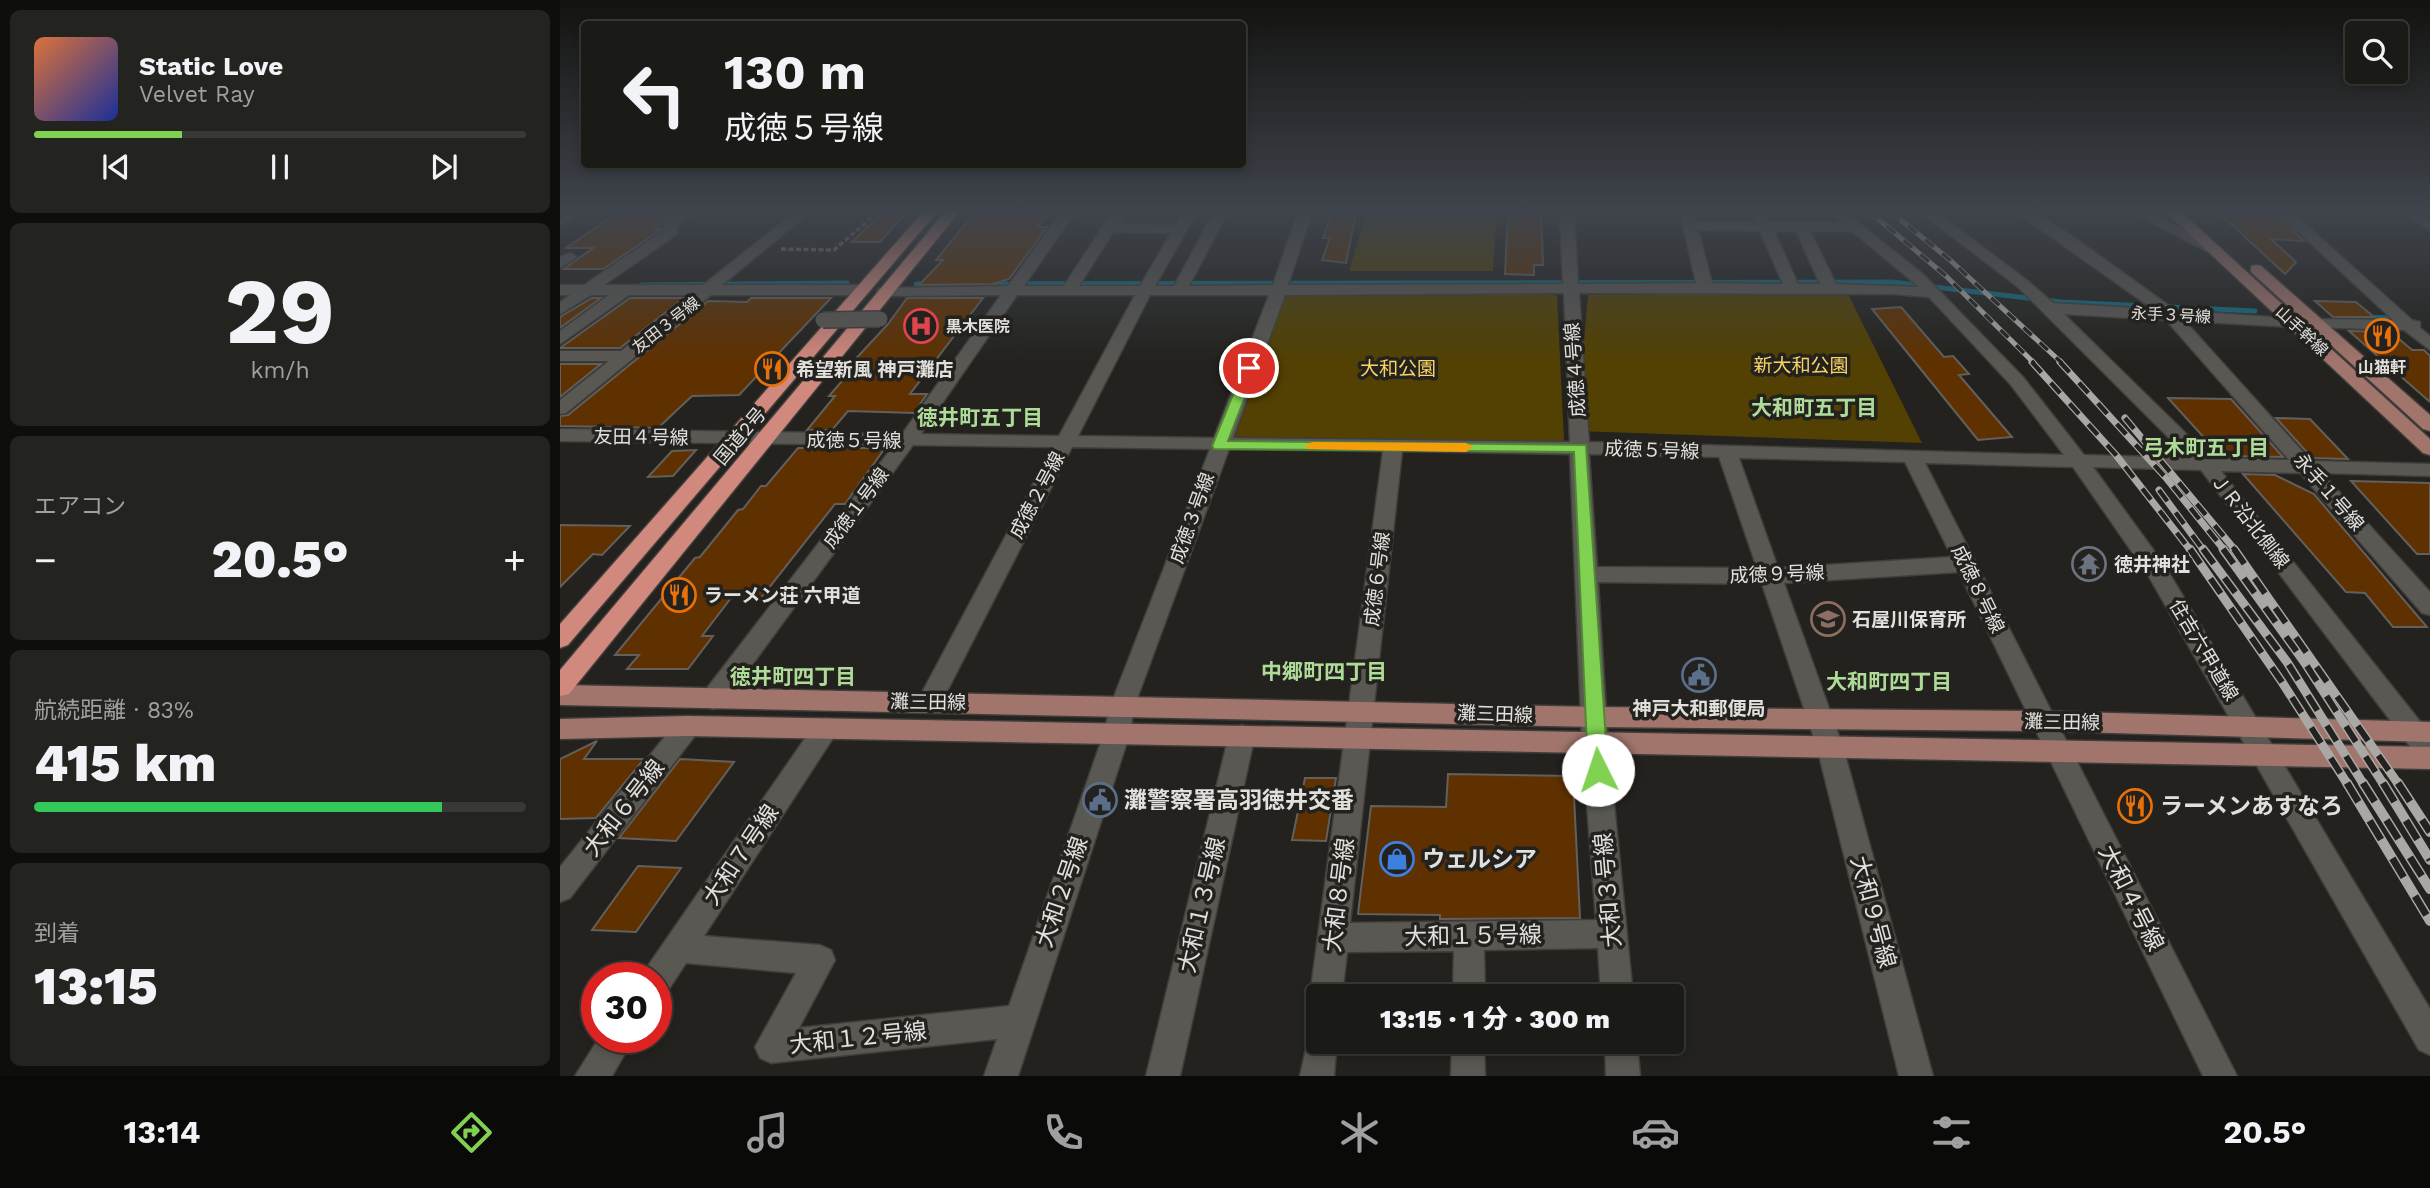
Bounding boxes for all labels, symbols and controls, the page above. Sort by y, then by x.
map controls [2345,21,2408,84]
button: search [2345,21,2408,84]
text: 130 m [724,43,866,101]
icon: left [609,49,700,140]
text: Static Love [139,51,283,81]
text: Velvet Ray [139,81,255,108]
text: 成徳５号線 [724,109,884,147]
icon: previous [97,148,135,186]
icon: pause [261,148,299,186]
icon: next [425,148,463,186]
text: 29 [225,258,335,365]
street label: 友田３号線 [629,293,703,357]
street label: 山手幹線 [2272,302,2332,360]
street label: 永手３号線 [2131,303,2211,327]
hospital icon: 黒木医院 [902,307,940,345]
place label: 黒木医院 [946,317,1010,336]
restaurant icon: 山猫軒 [2363,317,2401,355]
street label: 成徳４号線 [1560,322,1590,418]
pin [1219,338,1279,398]
icon: arrive [1230,349,1268,387]
restaurant icon: 希望新風 神戸灘店 [753,350,791,388]
park label: 新大和公園 [1753,354,1849,377]
text: km/h [250,357,310,384]
park label: 大和公園 [1360,357,1436,380]
place label: 希望新風 神戸灘店 [796,358,953,381]
place label: 山猫軒 [2358,358,2406,377]
district label: 大和町五丁目 [1751,395,1877,420]
street label: 国道2号 [709,403,771,469]
district label: 徳井町五丁目 [917,405,1043,430]
street label: 友田４号線 [593,425,689,449]
street label: 成徳５号線 [806,429,902,452]
district label: 弓木町五丁目 [2143,435,2269,460]
street label: 成徳５号線 [1604,437,1700,463]
street label: 成徳２号線 [1005,448,1069,542]
street label: 永手１号線 [2289,449,2369,535]
street label: 成徳１号線 [818,463,894,553]
street label: 成徳３号線 [1165,469,1219,567]
street label: ＪＲ沿北側線 [2206,469,2294,573]
text: エアコン [34,493,126,520]
text: 20.5° [211,529,349,590]
street label: 成徳６号線 [1360,530,1394,628]
text: − [34,538,57,582]
text: + [503,538,526,582]
street label: 成徳８号線 [1947,541,2009,637]
temple icon: 徳井神社 [2070,545,2108,583]
place label: 徳井神社 [2114,553,2190,576]
street label: 成徳９号線 [1729,561,1825,587]
restaurant icon: ラーメン荘 六甲道 [660,576,698,614]
place label: ラーメン荘 六甲道 [704,584,861,607]
street label: 住吉六甲道線 [2165,595,2243,705]
school or university icon: 石屋川保育所 [1809,600,1847,638]
place label: 石屋川保育所 [1852,608,1966,631]
public building icon: 神戸大和郵便局 [1680,656,1718,694]
district label: 中郷町四丁目 [1261,659,1387,684]
district label: 徳井町四丁目 [730,664,856,689]
district label: 大和町四丁目 [1826,669,1952,694]
street label: 灘三田線 [890,690,966,714]
text: 航続距離 · 83% [34,697,194,724]
place label: 神戸大和郵便局 [1632,697,1766,720]
street label: 灘三田線 [1457,701,1533,727]
street label: 灘三田線 [2024,710,2100,734]
text: 415 km [34,733,216,794]
position arrow [1561,733,1635,807]
street label: 大和６号線 [578,754,670,862]
public building icon: 灘警察署高羽徳井交番 [1081,781,1119,819]
place label: 灘警察署高羽徳井交番 [1124,787,1354,814]
restaurant icon: ラーメンあすなろ [2116,787,2154,825]
place label: ラーメンあすなろ [2160,793,2343,820]
street label: 大和７号線 [698,800,784,910]
street label: 大和３号線 [1590,832,1626,948]
street label: 大和２号線 [1031,833,1093,951]
street label: 大和１３号線 [1173,835,1231,975]
street label: 大和８号線 [1319,836,1359,954]
shop icon: ウェルシア [1378,840,1416,878]
street label: 大和４号線 [2093,841,2169,955]
place label: ウェルシア [1422,846,1537,873]
street label: 大和９号線 [1845,853,1901,971]
text: 到着 [34,920,80,947]
street label: 大和１５号線 [1404,921,1542,951]
text: 13:15 [34,956,158,1017]
speed limit sign: 30 [581,962,672,1053]
text: 13:15 · 1 分 · 300 m [1380,1004,1610,1034]
street label: 大和１２号線 [788,1017,928,1059]
icon: directions [447,1108,496,1157]
icon: music [743,1108,792,1157]
icon: phone [1039,1108,1088,1157]
icon: climate [1335,1108,1384,1157]
icon: car [1631,1108,1680,1157]
icon: filters [1927,1108,1976,1157]
text: 13:14 [123,1113,200,1151]
text: 20.5° [2223,1113,2306,1151]

